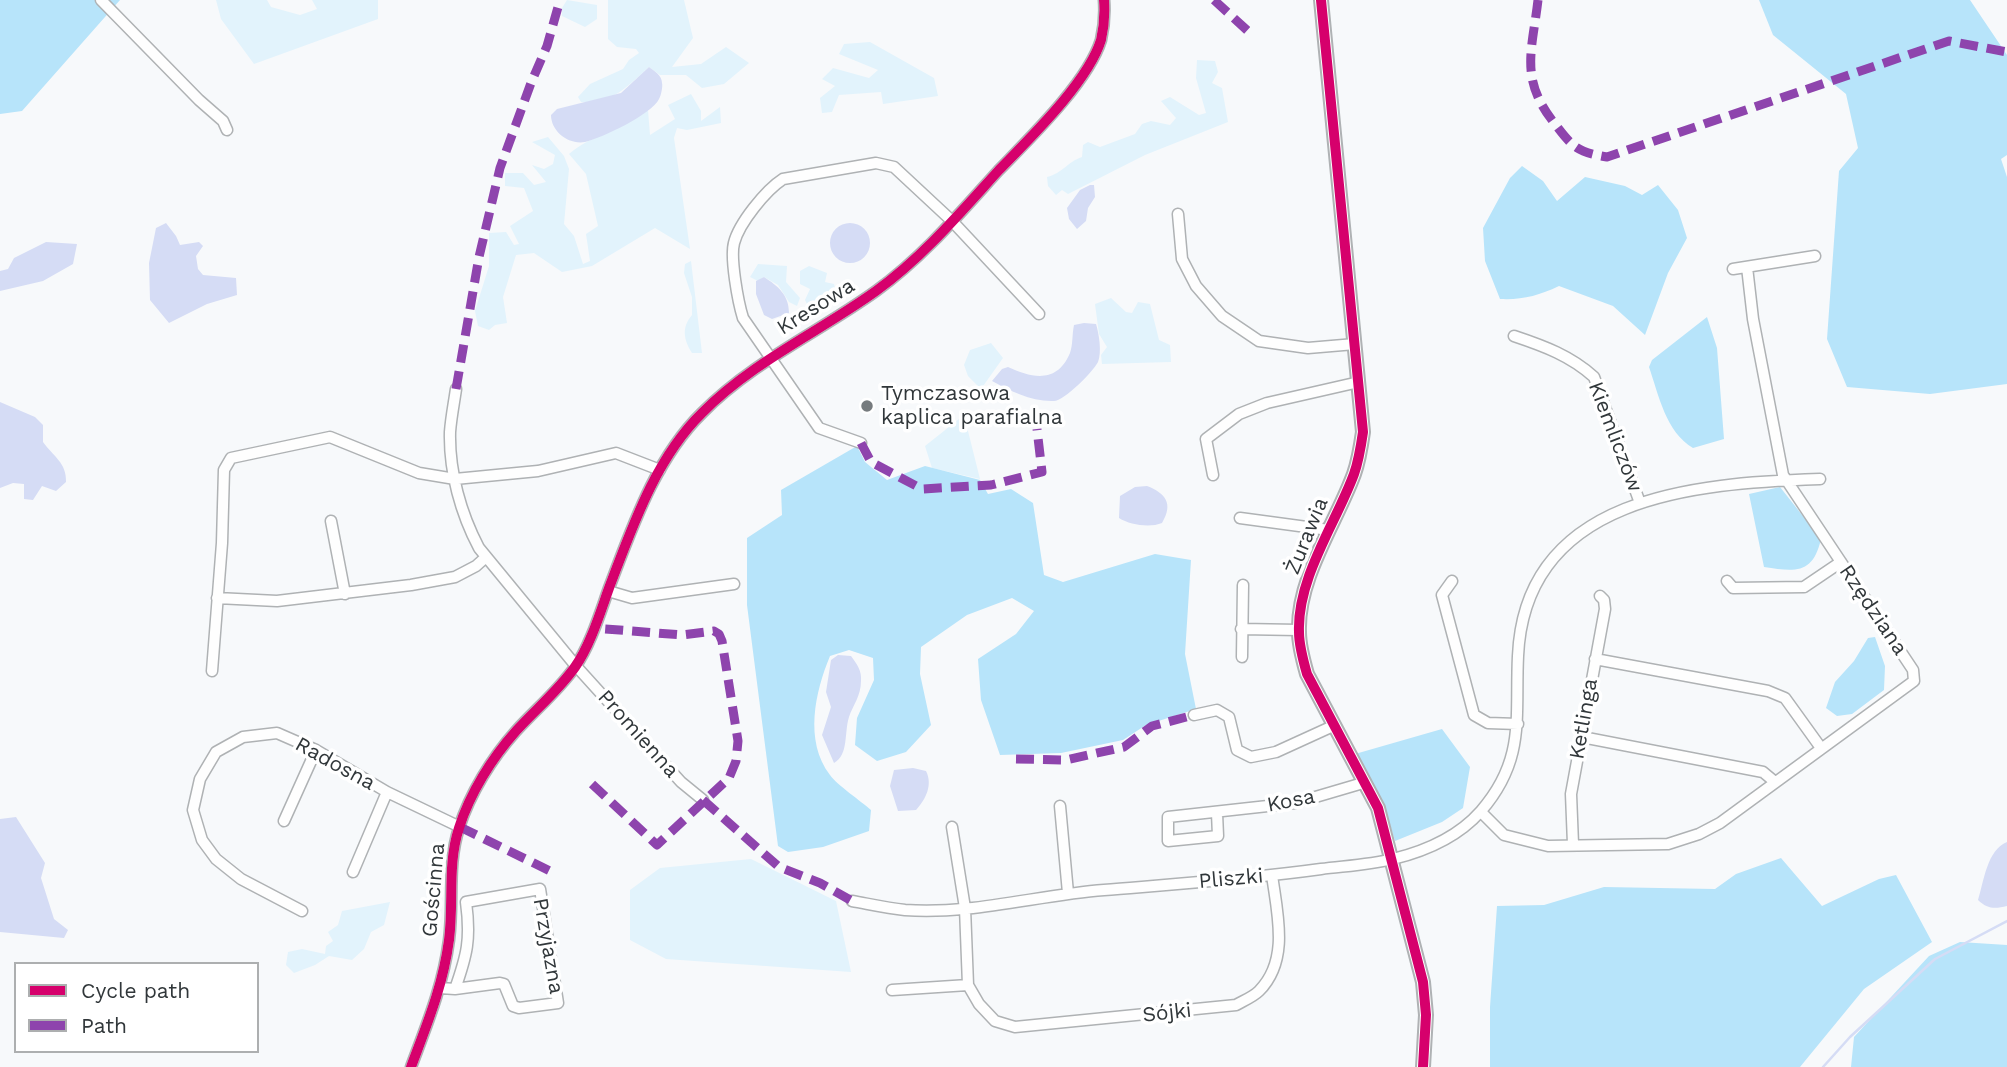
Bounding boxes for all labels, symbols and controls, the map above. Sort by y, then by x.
street label: Kresowa [773,273,859,341]
street label: Kiemliczów [1582,378,1648,496]
place label: Tymczasowa kaplica parafialna [881,381,1063,431]
marker: Tymczasowa kaplica parafialna [859,398,875,414]
street label: Żurawia [1280,494,1334,578]
street label: Rzędziana [1834,560,1912,660]
street label: Ketlinga [1565,677,1603,761]
street label: Promienna [592,685,684,783]
street label: Radosna [291,732,379,796]
street label: Kosa [1265,784,1317,818]
street label: Gościnna [417,842,451,938]
street label: Pliszki [1198,864,1264,894]
street label: Przyjazna [527,896,569,996]
legend [14,962,259,1053]
text: Cycle path [81,978,190,1003]
street label: Sójki [1141,998,1193,1028]
text: Path [81,1013,127,1038]

